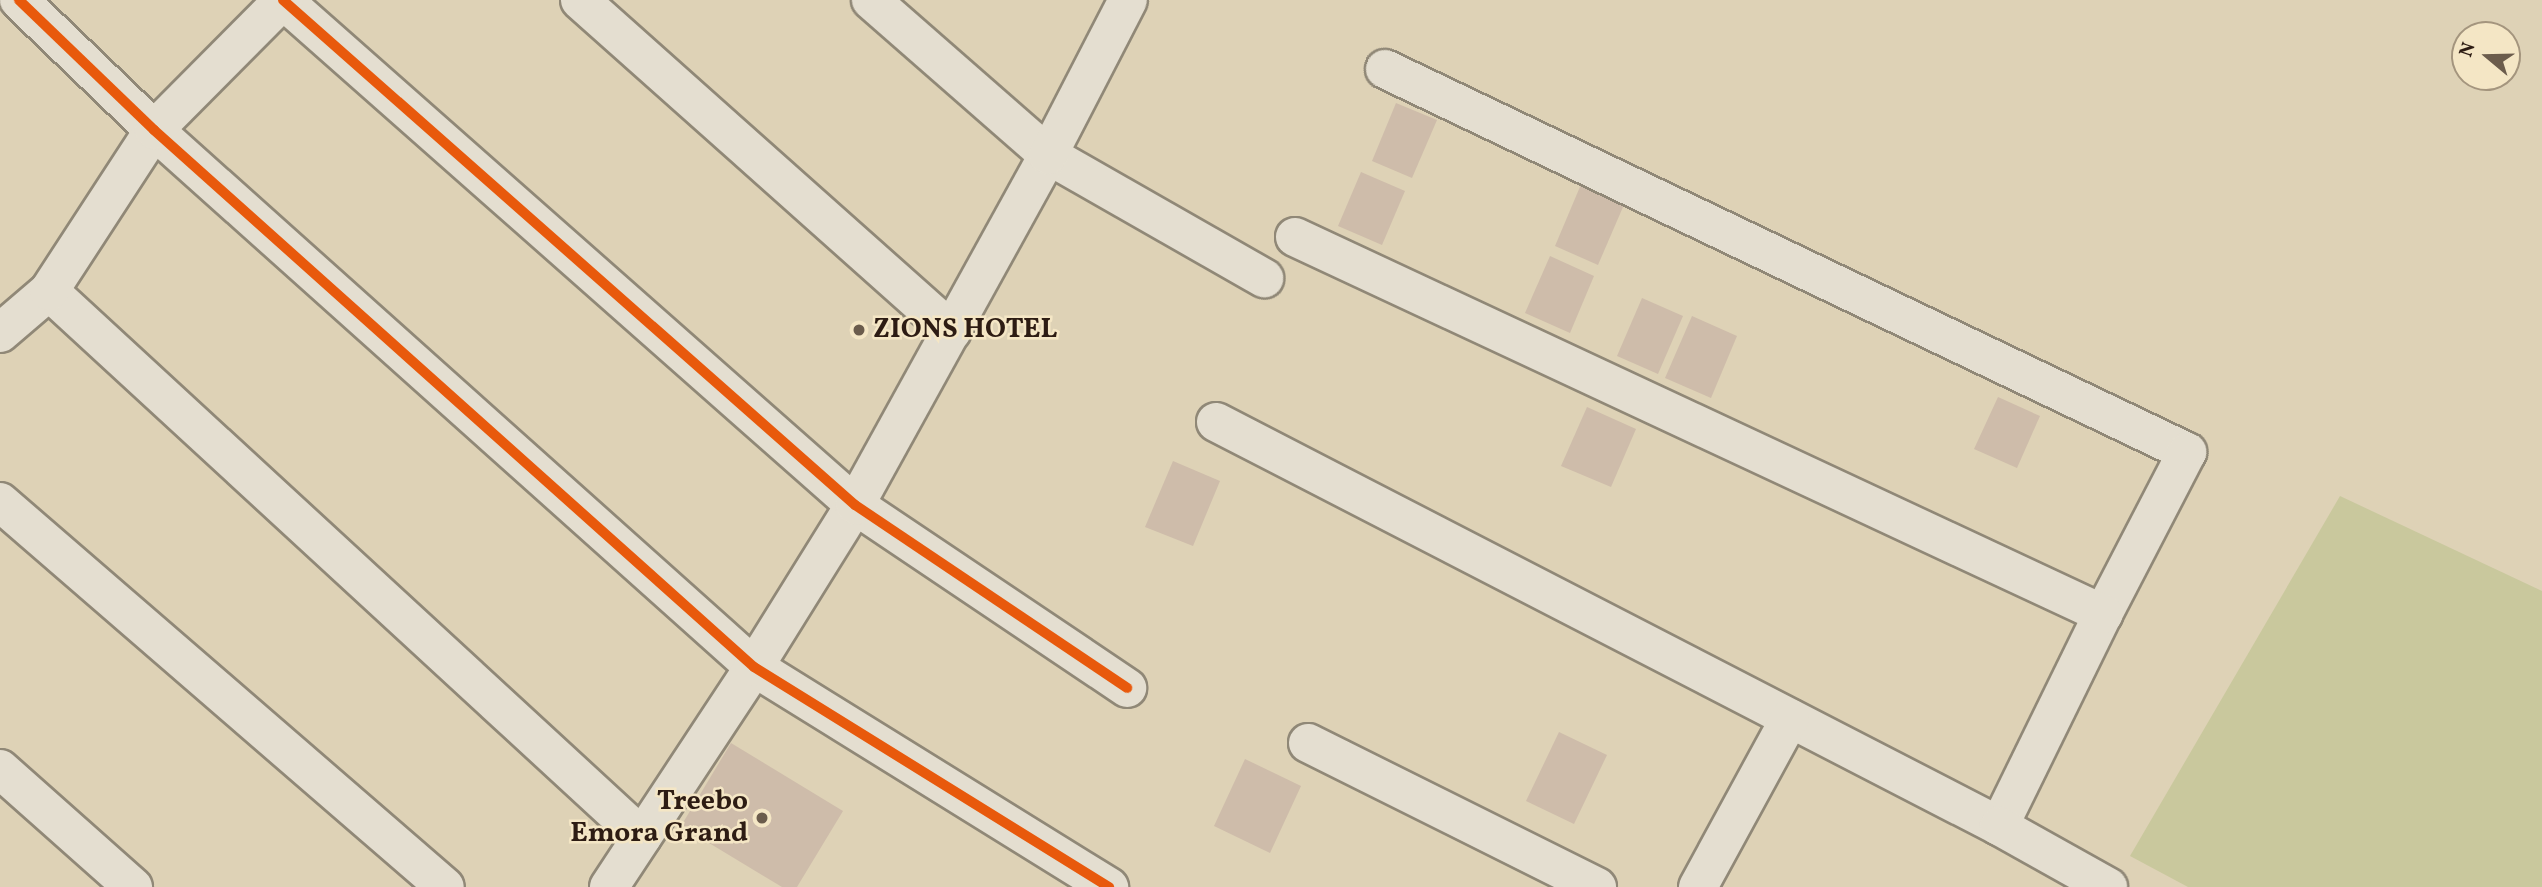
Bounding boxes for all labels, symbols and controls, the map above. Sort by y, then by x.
north arrow [2451,21,2521,91]
text: N [2453,39,2483,61]
place label: ZIONS HOTEL [873,313,1057,347]
marker: ZIONS HOTEL [851,322,867,338]
place label: Treebo Emora Grand [570,785,748,851]
marker: Treebo Emora Grand [754,810,770,826]

